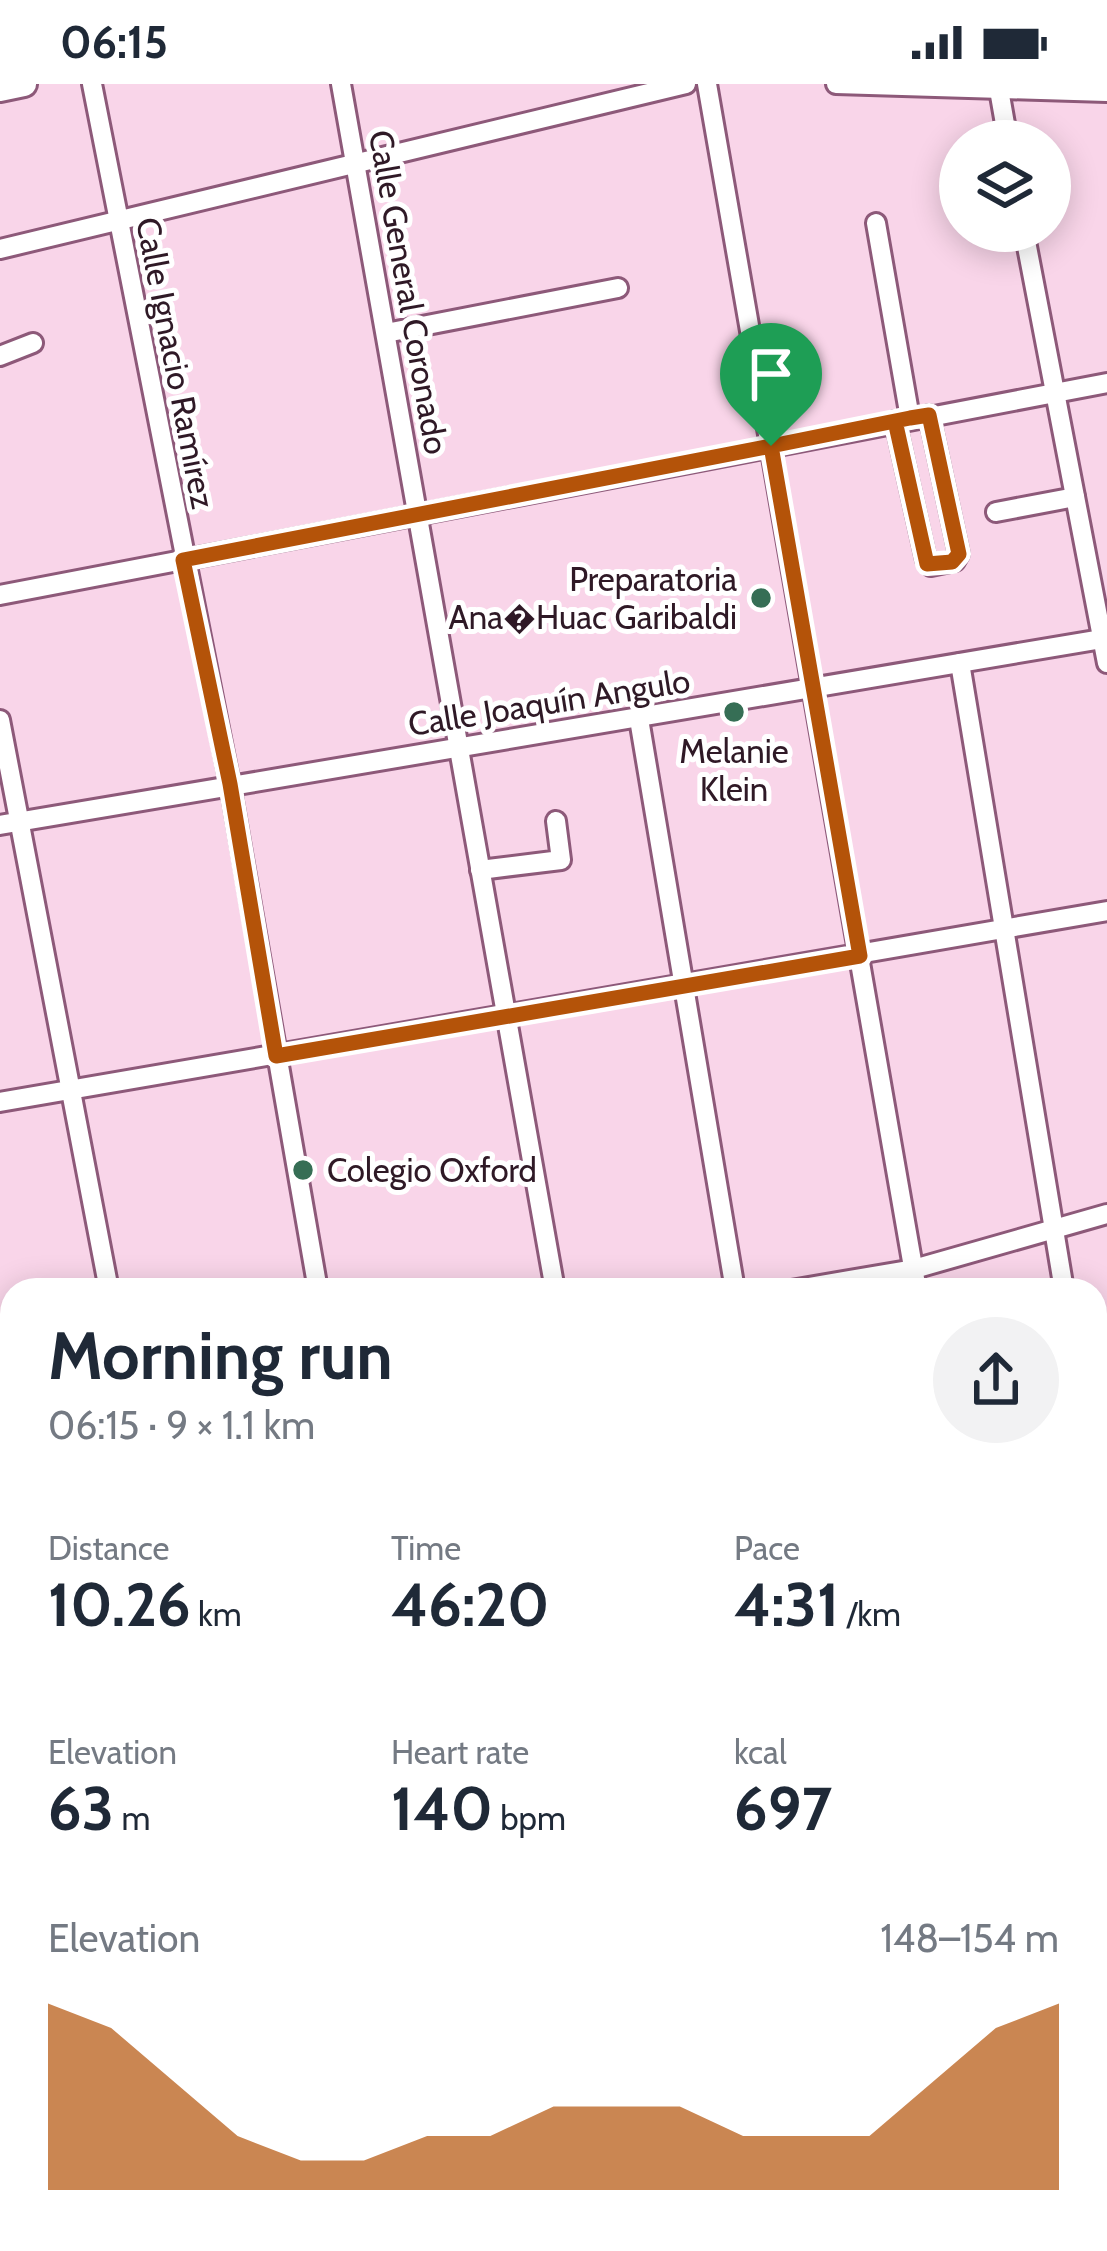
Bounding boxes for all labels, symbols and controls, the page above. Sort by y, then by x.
text: 06:15 [60,15,168,69]
map controls [939,120,1071,252]
button: layers [939,120,1071,252]
street label: Calle General Coronado [361,127,457,457]
street label: Calle Ignacio Ramírez [128,214,224,512]
pin [720,323,822,446]
icon: arrive [738,341,804,407]
place label: Preparatoria Ana�Huac Garibaldi [448,559,737,637]
marker: Preparatoria Ana�Huac Garibaldi [748,585,774,611]
street label: Calle Joaquín Angulo [405,660,693,744]
marker: Melanie Klein [721,699,747,725]
place label: Melanie Klein [679,731,789,809]
place label: Colegio Oxford [327,1150,537,1190]
marker: Colegio Oxford [290,1157,316,1183]
text: Morning run [48,1315,393,1396]
button: share [933,1317,1059,1443]
text: 06:15 · 9 × 1.1 km [48,1401,315,1449]
text: Distance [48,1528,169,1568]
text: Time [391,1528,461,1568]
text: Pace [734,1528,800,1568]
text: 10.26 [48,1568,191,1641]
text: 46:20 [391,1568,549,1641]
text: 4:31 [734,1568,839,1641]
text: km [191,1594,242,1634]
text: /km [839,1594,901,1634]
text: Elevation [48,1732,177,1772]
text: Heart rate [391,1732,529,1772]
text: kcal [734,1732,787,1772]
text: 63 [48,1772,114,1845]
text: 140 [391,1772,493,1845]
text: 697 [734,1772,832,1845]
text: m [114,1798,150,1838]
text: bpm [493,1798,566,1838]
text: Elevation [48,1914,200,1962]
text: 148–154 m [880,1914,1059,1962]

